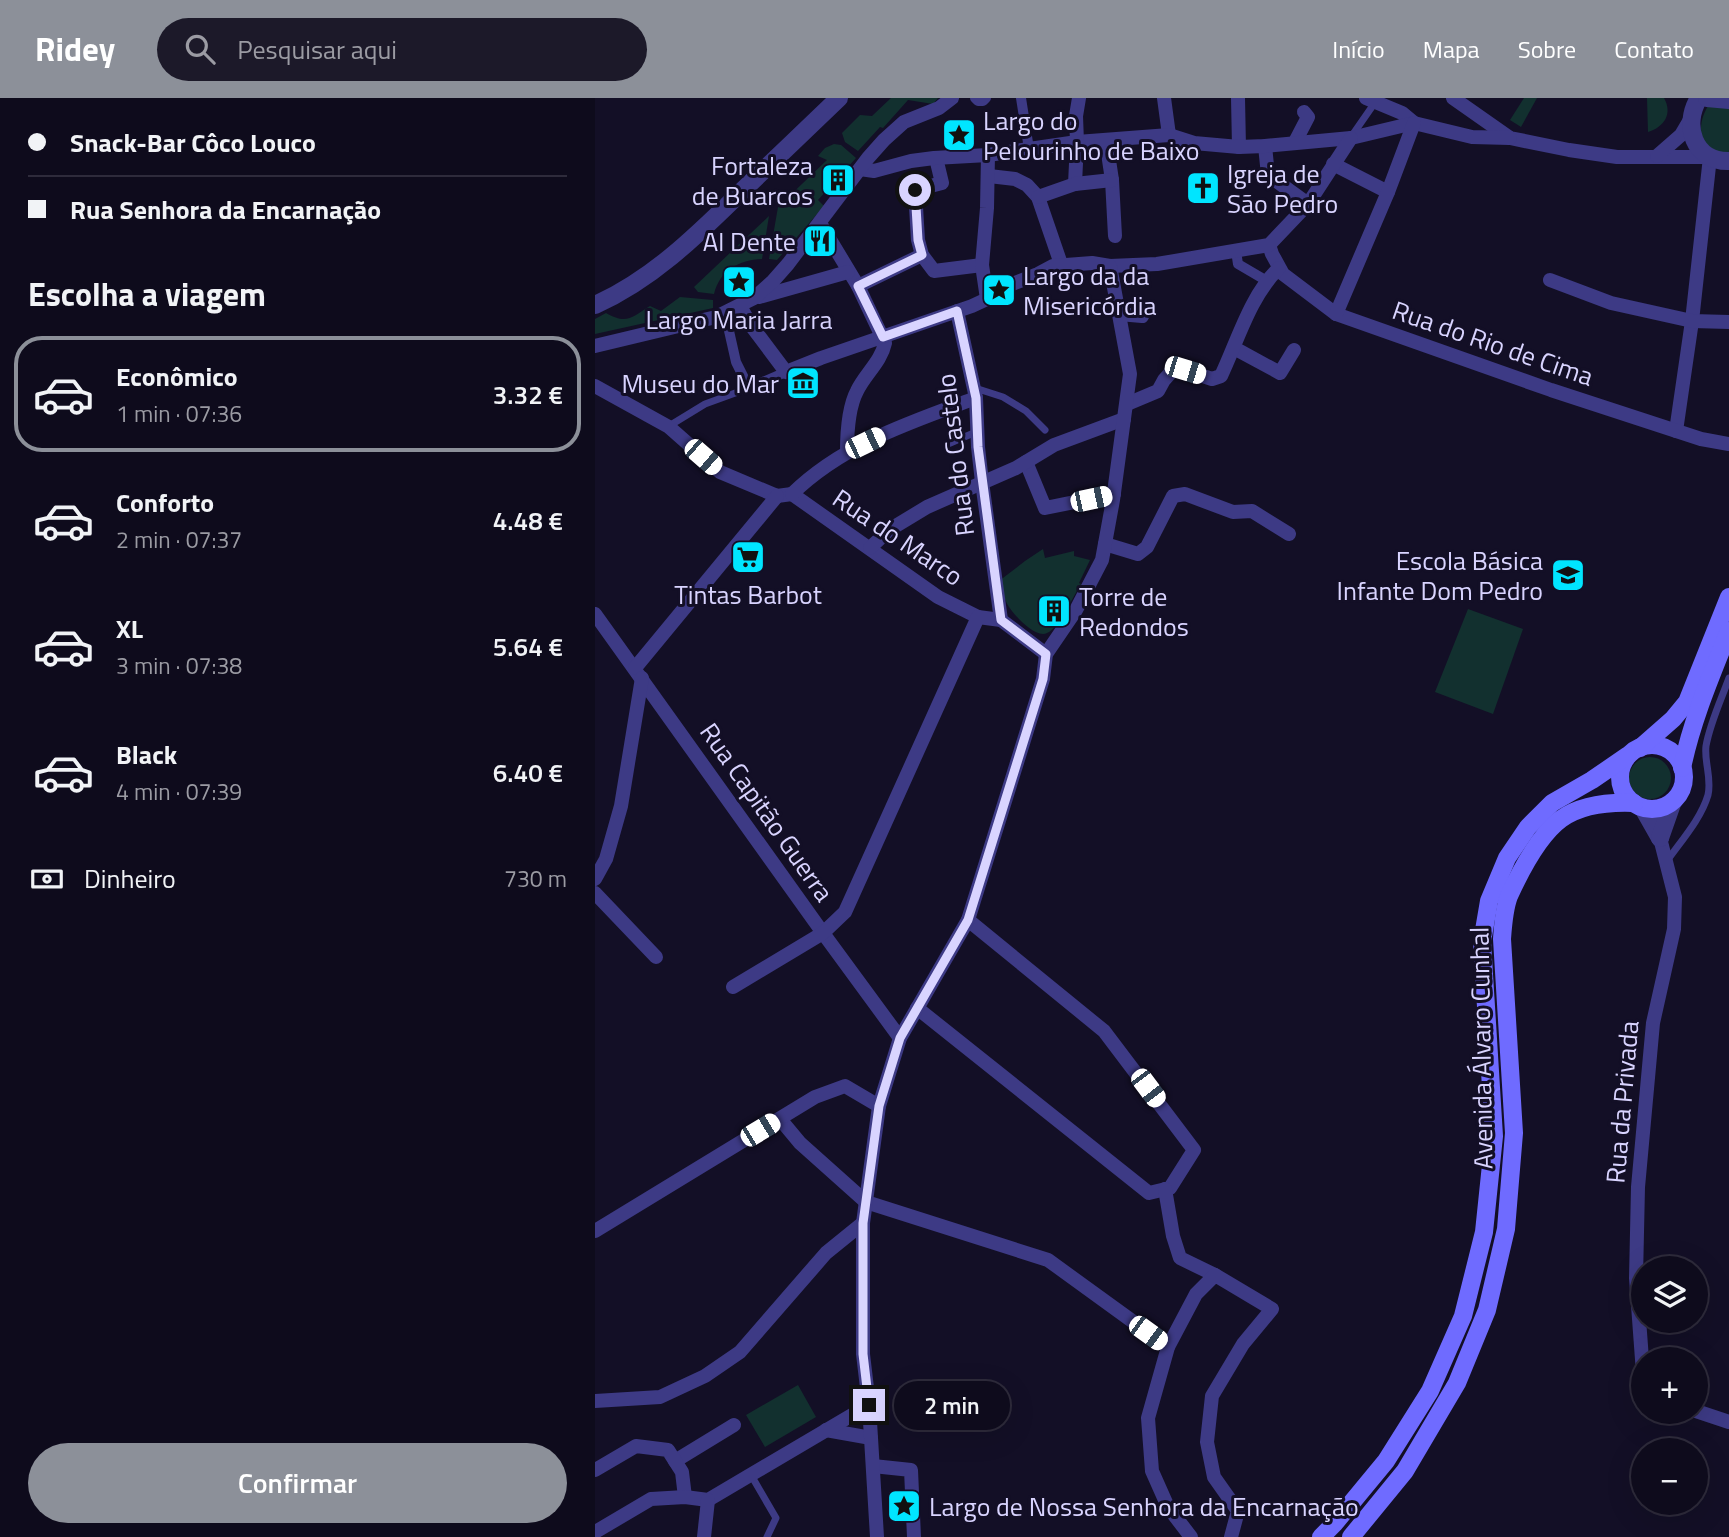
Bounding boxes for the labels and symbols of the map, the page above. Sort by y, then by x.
place label: Largo do Pelourinho de Baixo [983,101,1200,170]
place icon: Largo do Pelourinho de Baixo [940,116,978,154]
place label: Fortaleza de Buarcos [692,146,813,215]
place label: Igreja de São Pedro [1227,154,1338,223]
building icon: Fortaleza de Buarcos [819,161,857,199]
church icon: Igreja de São Pedro [1184,169,1222,207]
route start [899,174,931,206]
place label: Al Dente [703,222,796,261]
restaurant icon: Al Dente [801,222,839,260]
place label: Largo da da Misericórdia [1023,256,1156,325]
place icon: Largo Maria Jarra [720,263,758,301]
place icon: Largo da da Misericórdia [980,271,1018,309]
street label: Rua do Rio de Cima [1387,290,1599,396]
place label: Largo Maria Jarra [646,300,832,339]
car [1162,354,1209,386]
place label: Museu do Mar [622,364,779,403]
museum icon: Museu do Mar [784,364,822,402]
street label: Rua do Castelo [926,372,984,538]
car [842,424,889,462]
car [681,435,726,479]
street label: Rua do Marco [825,479,971,595]
car [1069,484,1114,514]
supermarket icon: Tintas Barbot [729,538,767,576]
place label: Escola Básica Infante Dom Pedro [1337,541,1543,610]
school or university icon: Escola Básica Infante Dom Pedro [1549,556,1587,594]
place label: Tintas Barbot [674,575,822,614]
place label: Torre de Redondos [1079,577,1189,646]
building icon: Torre de Redondos [1035,592,1073,630]
street label: Rua Capitão Guerra [691,715,843,909]
street label: Avenida Álvaro Cunhal [1459,927,1503,1169]
street label: Rua da Privada [1595,1019,1649,1185]
car [1127,1065,1170,1111]
car [737,1110,784,1150]
car [1125,1312,1172,1354]
callout: 2 min [893,1380,1009,1430]
route end [853,1389,885,1421]
place icon: Largo de Nossa Senhora da Encarnação [885,1487,923,1525]
place label: Largo de Nossa Senhora da Encarnação [929,1487,1359,1526]

